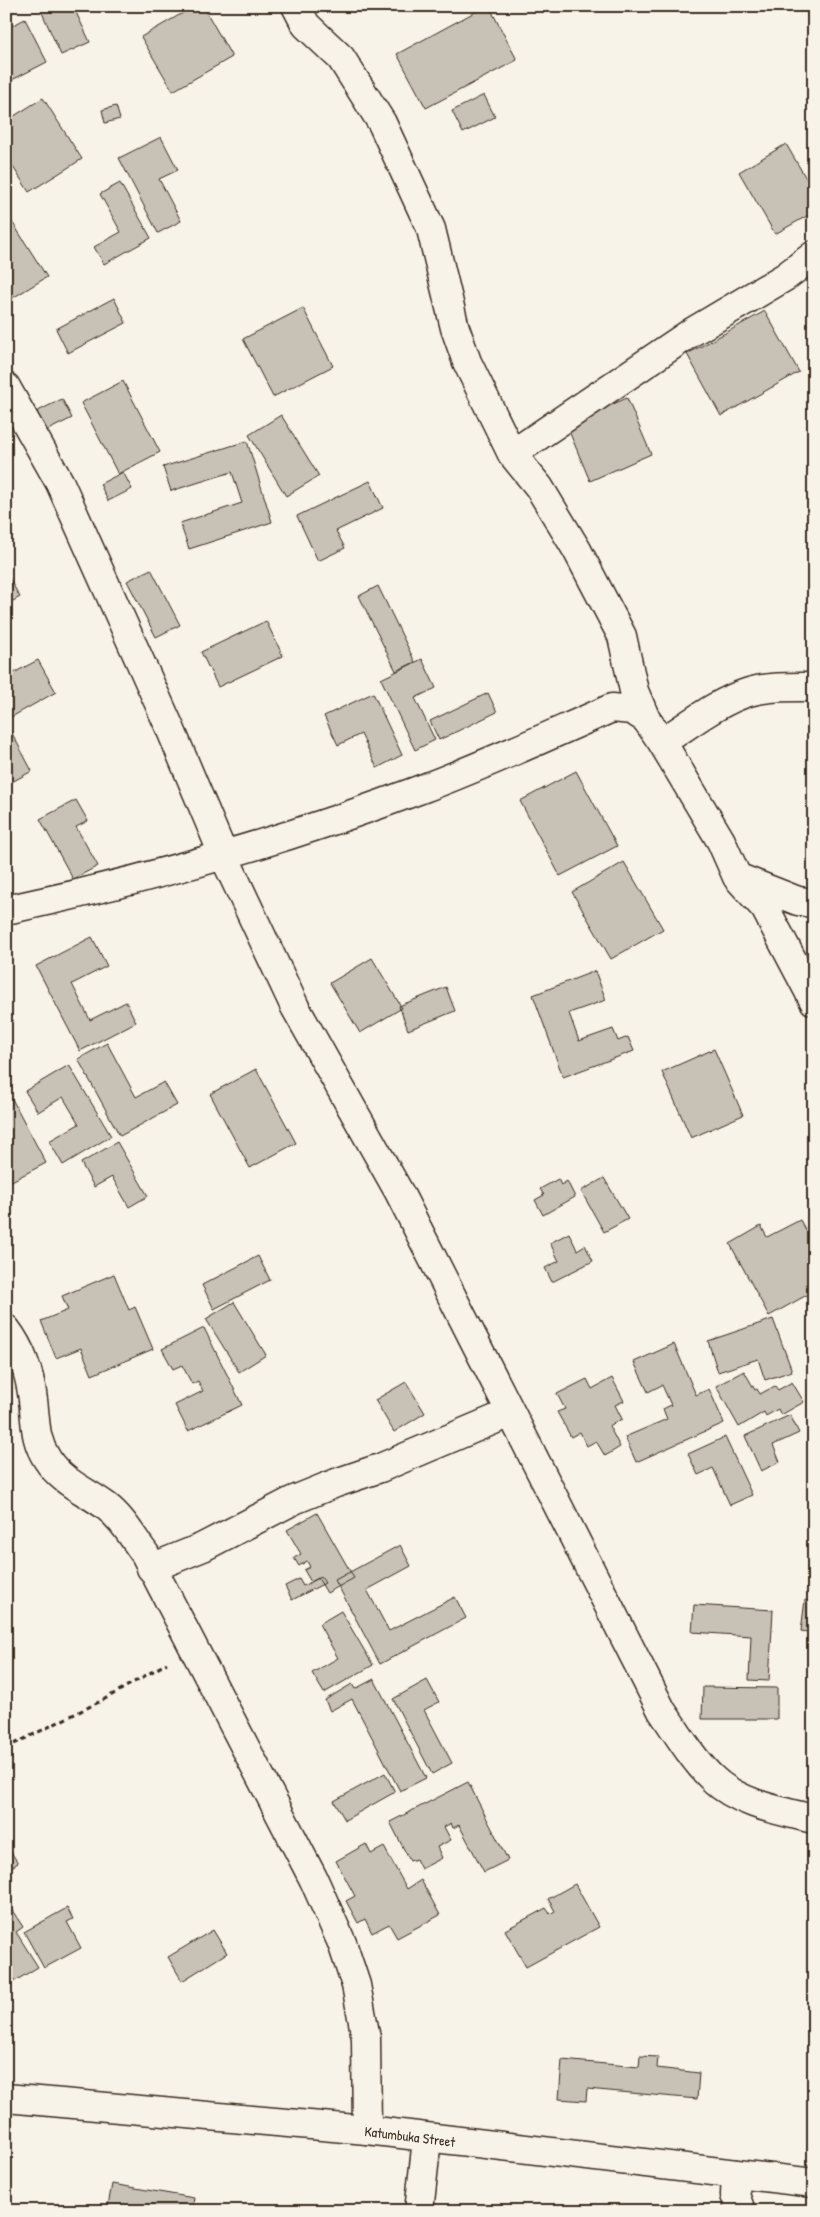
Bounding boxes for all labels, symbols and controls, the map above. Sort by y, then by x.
street label: Katumbuka Street [364,2121,457,2151]

